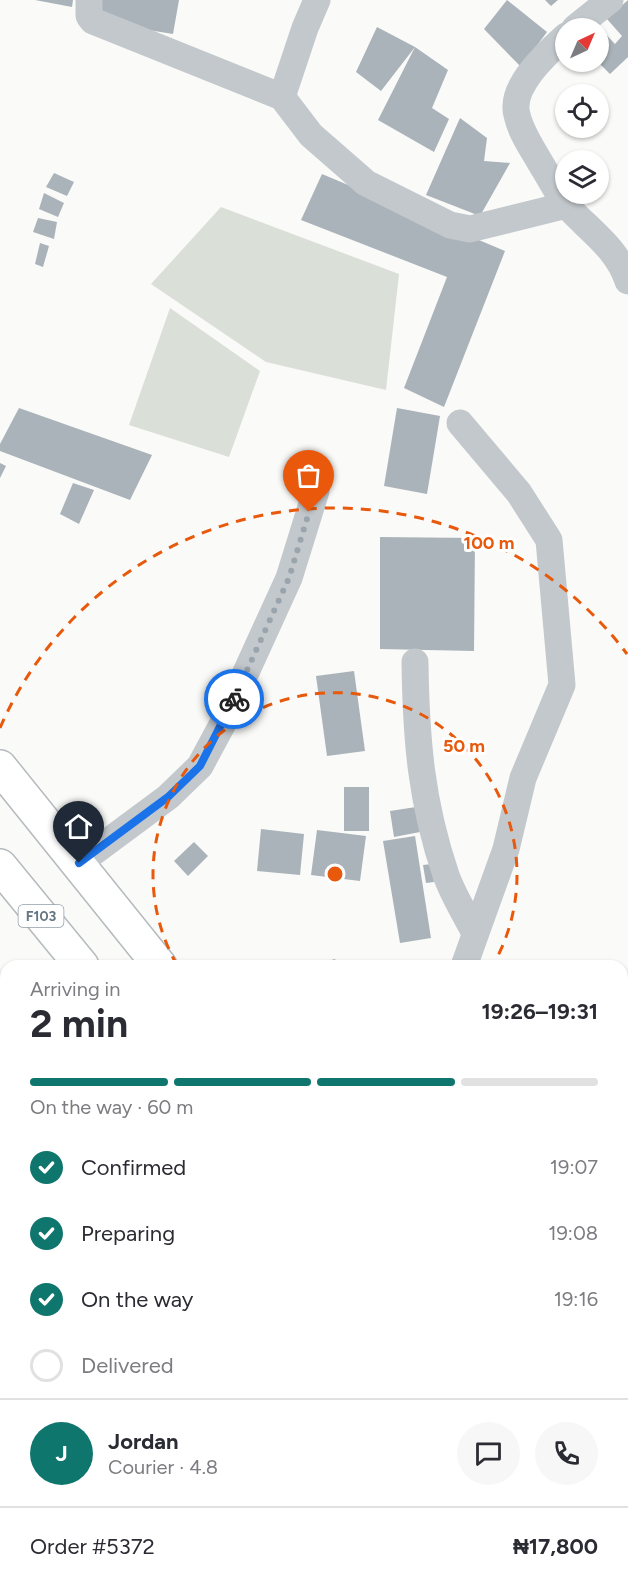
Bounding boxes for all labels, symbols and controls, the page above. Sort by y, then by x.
north arrow [555,18,609,72]
map controls [555,18,609,204]
button: locate [555,84,609,138]
button: layers [555,150,609,204]
pin [283,450,334,512]
icon: bag [292,459,325,492]
text: 100 m [464,532,514,554]
courier [204,669,264,729]
icon: bike [218,683,251,716]
text: 50 m [443,735,485,757]
pin [53,801,104,863]
icon: home [62,810,95,843]
centre of rings [325,864,345,884]
road number: F103 [18,905,63,927]
text: Arriving in [30,977,120,1001]
text: 19:26–19:31 [482,998,598,1025]
text: 2 min [30,1000,128,1047]
text: On the way · 60 m [30,1095,193,1119]
icon: check [30,1151,63,1184]
text: Confirmed [81,1154,186,1181]
text: 19:07 [550,1155,598,1179]
icon: check [30,1217,63,1250]
text: Preparing [81,1220,175,1247]
text: 19:08 [548,1221,598,1245]
icon: check [30,1283,63,1316]
text: On the way [81,1286,193,1313]
text: 19:16 [554,1287,598,1311]
text: Delivered [81,1352,174,1379]
button: chat [457,1422,520,1485]
button: phone [535,1422,598,1485]
text: Jordan [108,1428,179,1455]
text: J [55,1440,68,1467]
text: Courier · 4.8 [108,1455,218,1479]
text: Order #5372 [30,1533,155,1560]
text: ₦17,800 [513,1533,598,1560]

